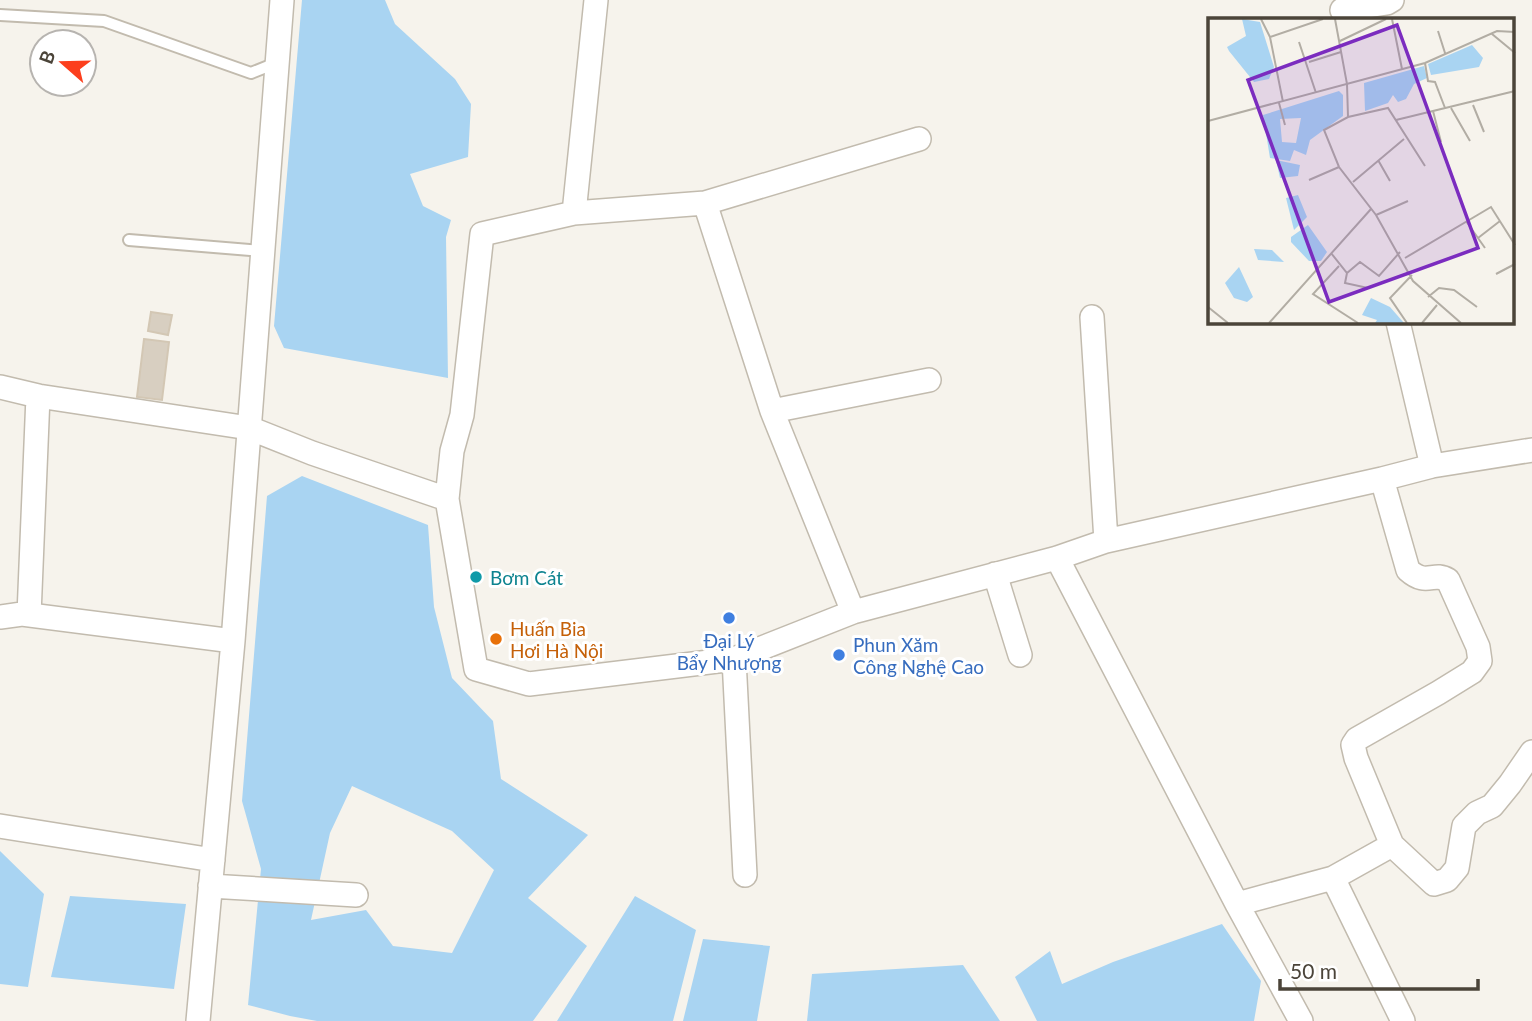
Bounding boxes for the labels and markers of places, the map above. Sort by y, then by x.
place label: Bơm Cát [490,566,563,589]
marker: Bơm Cát [468,569,484,585]
marker: Đại Lý Bẩy Nhượng [721,610,737,626]
place label: Huấn Bia Hơi Hà Nội [510,617,603,662]
place label: Đại Lý Bẩy Nhượng [677,629,781,674]
marker: Huấn Bia Hơi Hà Nội [488,631,504,647]
place label: Phun Xăm Công Nghệ Cao [853,633,984,678]
marker: Phun Xăm Công Nghệ Cao [831,647,847,663]

